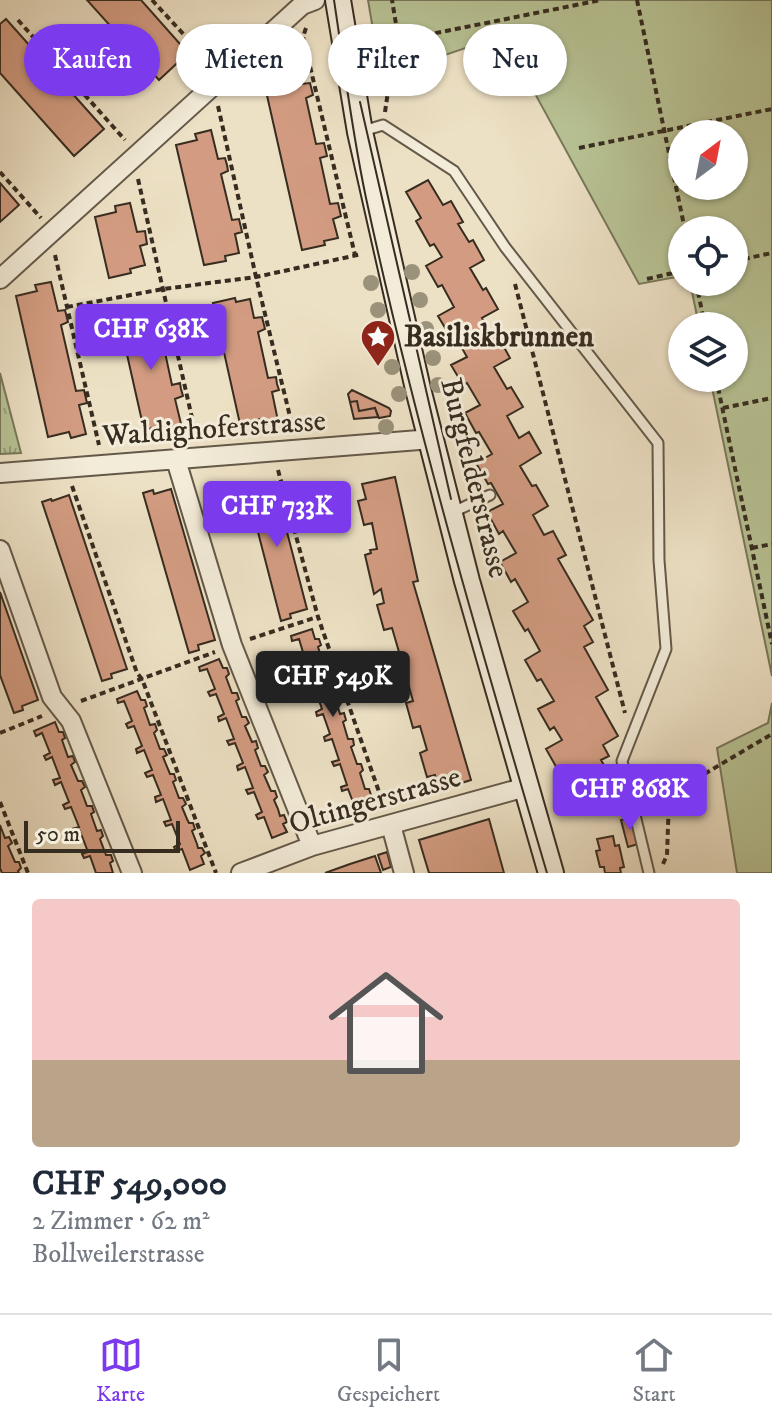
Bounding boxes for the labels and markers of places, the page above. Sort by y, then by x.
pin: CHF 638K [68,304,234,372]
place icon: Basiliskbrunnen [359,318,397,368]
place label: Basiliskbrunnen [404,319,594,356]
pin: CHF 733K [194,481,360,549]
pin: CHF 549K [250,651,416,719]
pin: CHF 868K [547,764,713,832]

